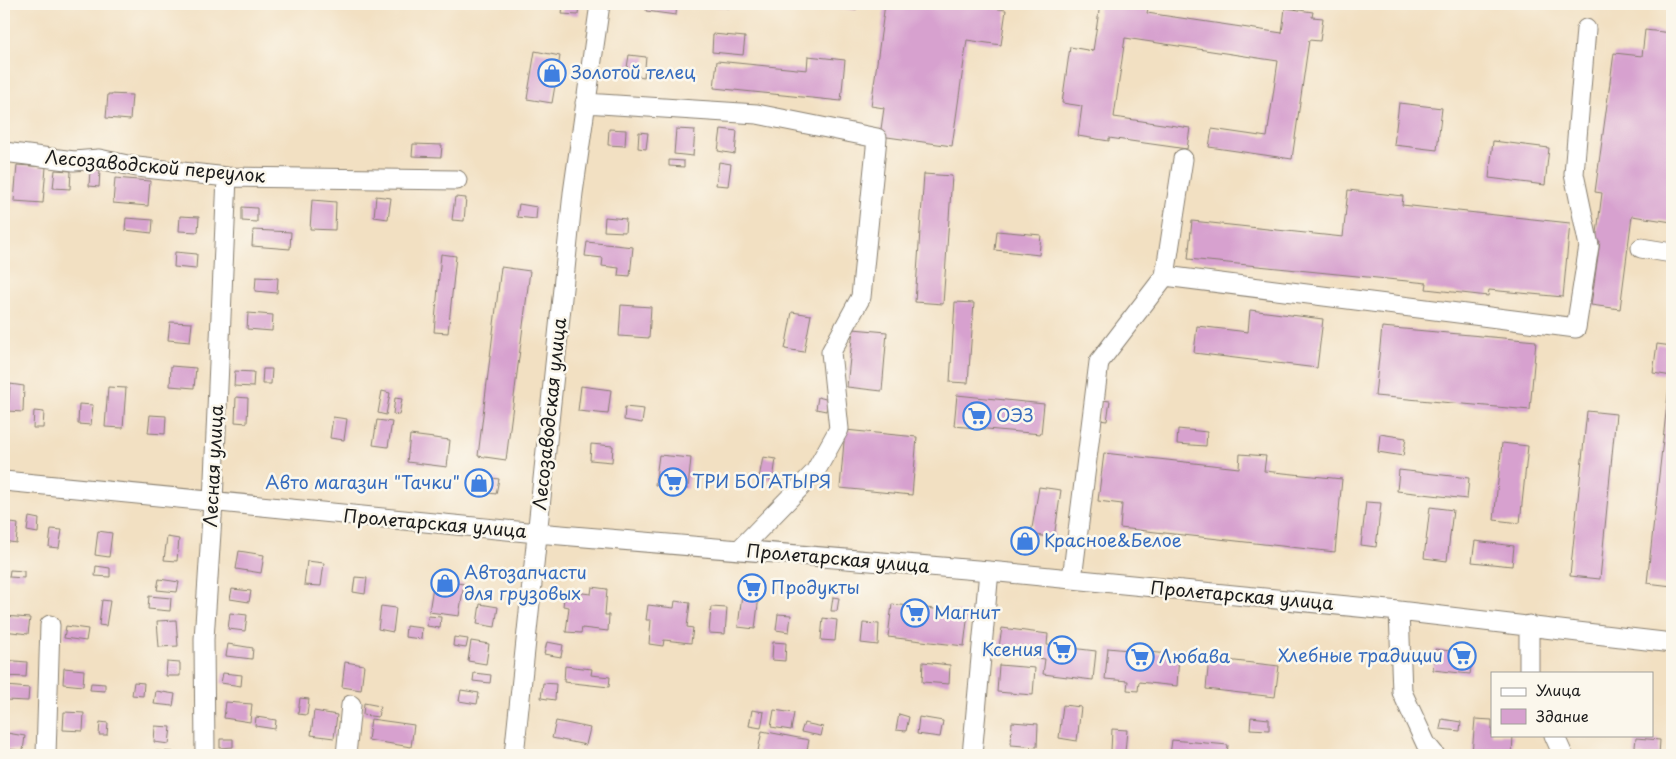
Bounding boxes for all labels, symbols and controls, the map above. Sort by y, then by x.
shop icon: Золотой телец [537,58,567,88]
place label: Золотой телец [571,58,696,85]
street label: Лесозаводской переулок [44,142,267,189]
street label: Лесозаводская улица [525,316,572,511]
supermarket icon: ОЭЗ [962,401,992,431]
place label: ОЭЗ [996,401,1034,428]
street label: Лесная улица [196,403,229,528]
supermarket icon: ТРИ БОГАТЫРЯ [658,467,688,497]
place label: ТРИ БОГАТЫРЯ [692,467,831,494]
place label: Авто магазин "Тачки" [265,468,460,495]
shop icon: Авто магазин "Тачки" [464,468,494,498]
street label: Пролетарская улица [342,501,529,544]
shop icon: Красное&Белое [1010,526,1040,556]
place label: Красное&Белое [1044,526,1182,553]
street label: Пролетарская улица [745,536,932,579]
place label: Автозапчасти для грузовых [464,558,587,606]
shop icon: Автозапчасти для грузовых [430,568,460,598]
supermarket icon: Продукты [737,573,767,603]
place label: Продукты [771,573,860,600]
street label: Пролетарская улица [1149,573,1336,616]
supermarket icon: Магнит [900,598,930,628]
place label: Магнит [934,598,1001,625]
place label: Ксения [981,635,1043,662]
supermarket icon: Ксения [1047,635,1077,665]
place label: Хлебные традиции [1278,641,1443,668]
supermarket icon: Хлебные традиции [1447,641,1477,671]
supermarket icon: Любава [1125,642,1155,672]
place label: Любава [1159,642,1231,669]
legend [1491,672,1654,736]
text: Улица [1536,678,1581,701]
text: Здание [1536,704,1589,727]

